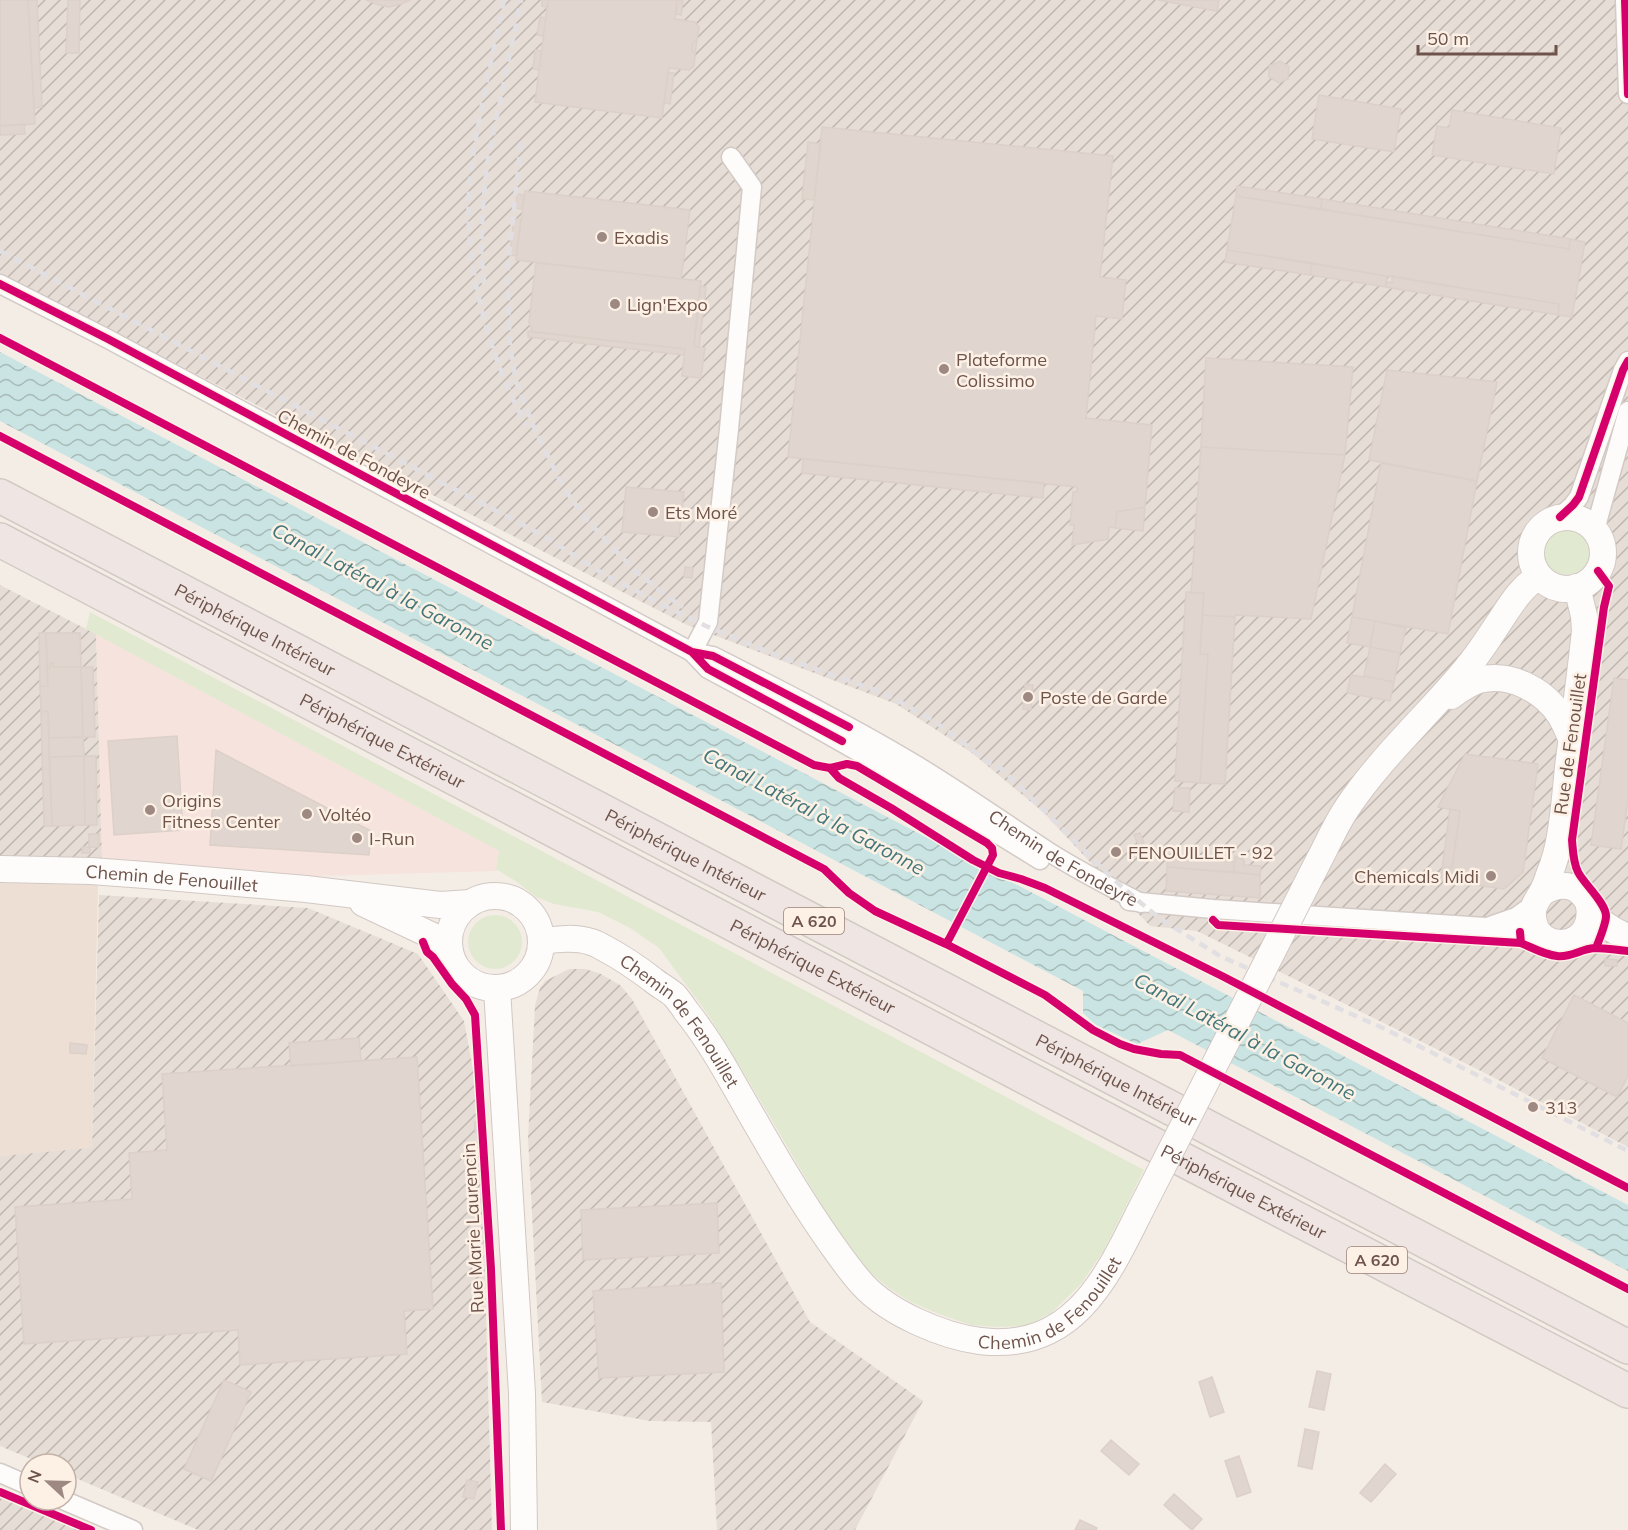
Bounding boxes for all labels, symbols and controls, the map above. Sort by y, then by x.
scale bar [1418,18,1556,56]
text: 50 m [1427,27,1469,50]
place label: Exadis [614,226,669,249]
marker: Exadis [595,230,609,244]
place label: Lign'Expo [627,293,708,316]
marker: Lign'Expo [608,297,622,311]
place label: Plateforme Colissimo [956,348,1047,392]
marker: Plateforme Colissimo [937,362,951,376]
street label: Chemin de Fondeyre [273,404,435,504]
place label: Ets Moré [665,501,737,524]
marker: Ets Moré [646,505,660,519]
water label: Canal Latéral à la Garonne [268,517,498,655]
street label: Périphérique Intérieur [171,578,340,681]
street label: Rue de Fenouillet [1549,672,1591,816]
place label: Poste de Garde [1040,686,1167,709]
street label: Périphérique Extérieur [296,688,470,793]
marker: Poste de Garde [1021,690,1035,704]
water label: Canal Latéral à la Garonne [699,742,929,880]
place label: Origins Fitness Center [162,789,281,833]
marker: Origins Fitness Center [143,803,157,817]
place label: Voltéo [319,803,371,826]
street label: Périphérique Intérieur [602,803,771,906]
street label: Chemin de Fondeyre [985,804,1142,911]
marker: Voltéo [300,807,314,821]
place label: I-Run [369,827,415,850]
marker: I-Run [350,831,364,845]
place label: FENOUILLET - 92 [1128,841,1273,864]
marker: FENOUILLET - 92 [1109,845,1123,859]
street label: Chemin de Fenouillet [85,859,259,896]
place label: Chemicals Midi [1354,865,1479,888]
marker: Chemicals Midi [1484,869,1498,883]
road number: A 620 [784,908,844,934]
street label: Périphérique Extérieur [727,913,900,1019]
street label: Chemin de Fenouillet [616,949,745,1092]
water label: Canal Latéral à la Garonne [1130,967,1360,1105]
street label: Périphérique Intérieur [1032,1028,1201,1131]
place label: 313 [1545,1096,1577,1119]
marker: 313 [1526,1100,1540,1114]
street label: Périphérique Extérieur [1157,1139,1331,1244]
street label: Rue Marie Laurencin [457,1142,489,1314]
road number: A 620 [1347,1247,1407,1273]
street label: Chemin de Fenouillet [977,1252,1126,1354]
north arrow [18,1452,78,1512]
text: N [23,1467,46,1486]

